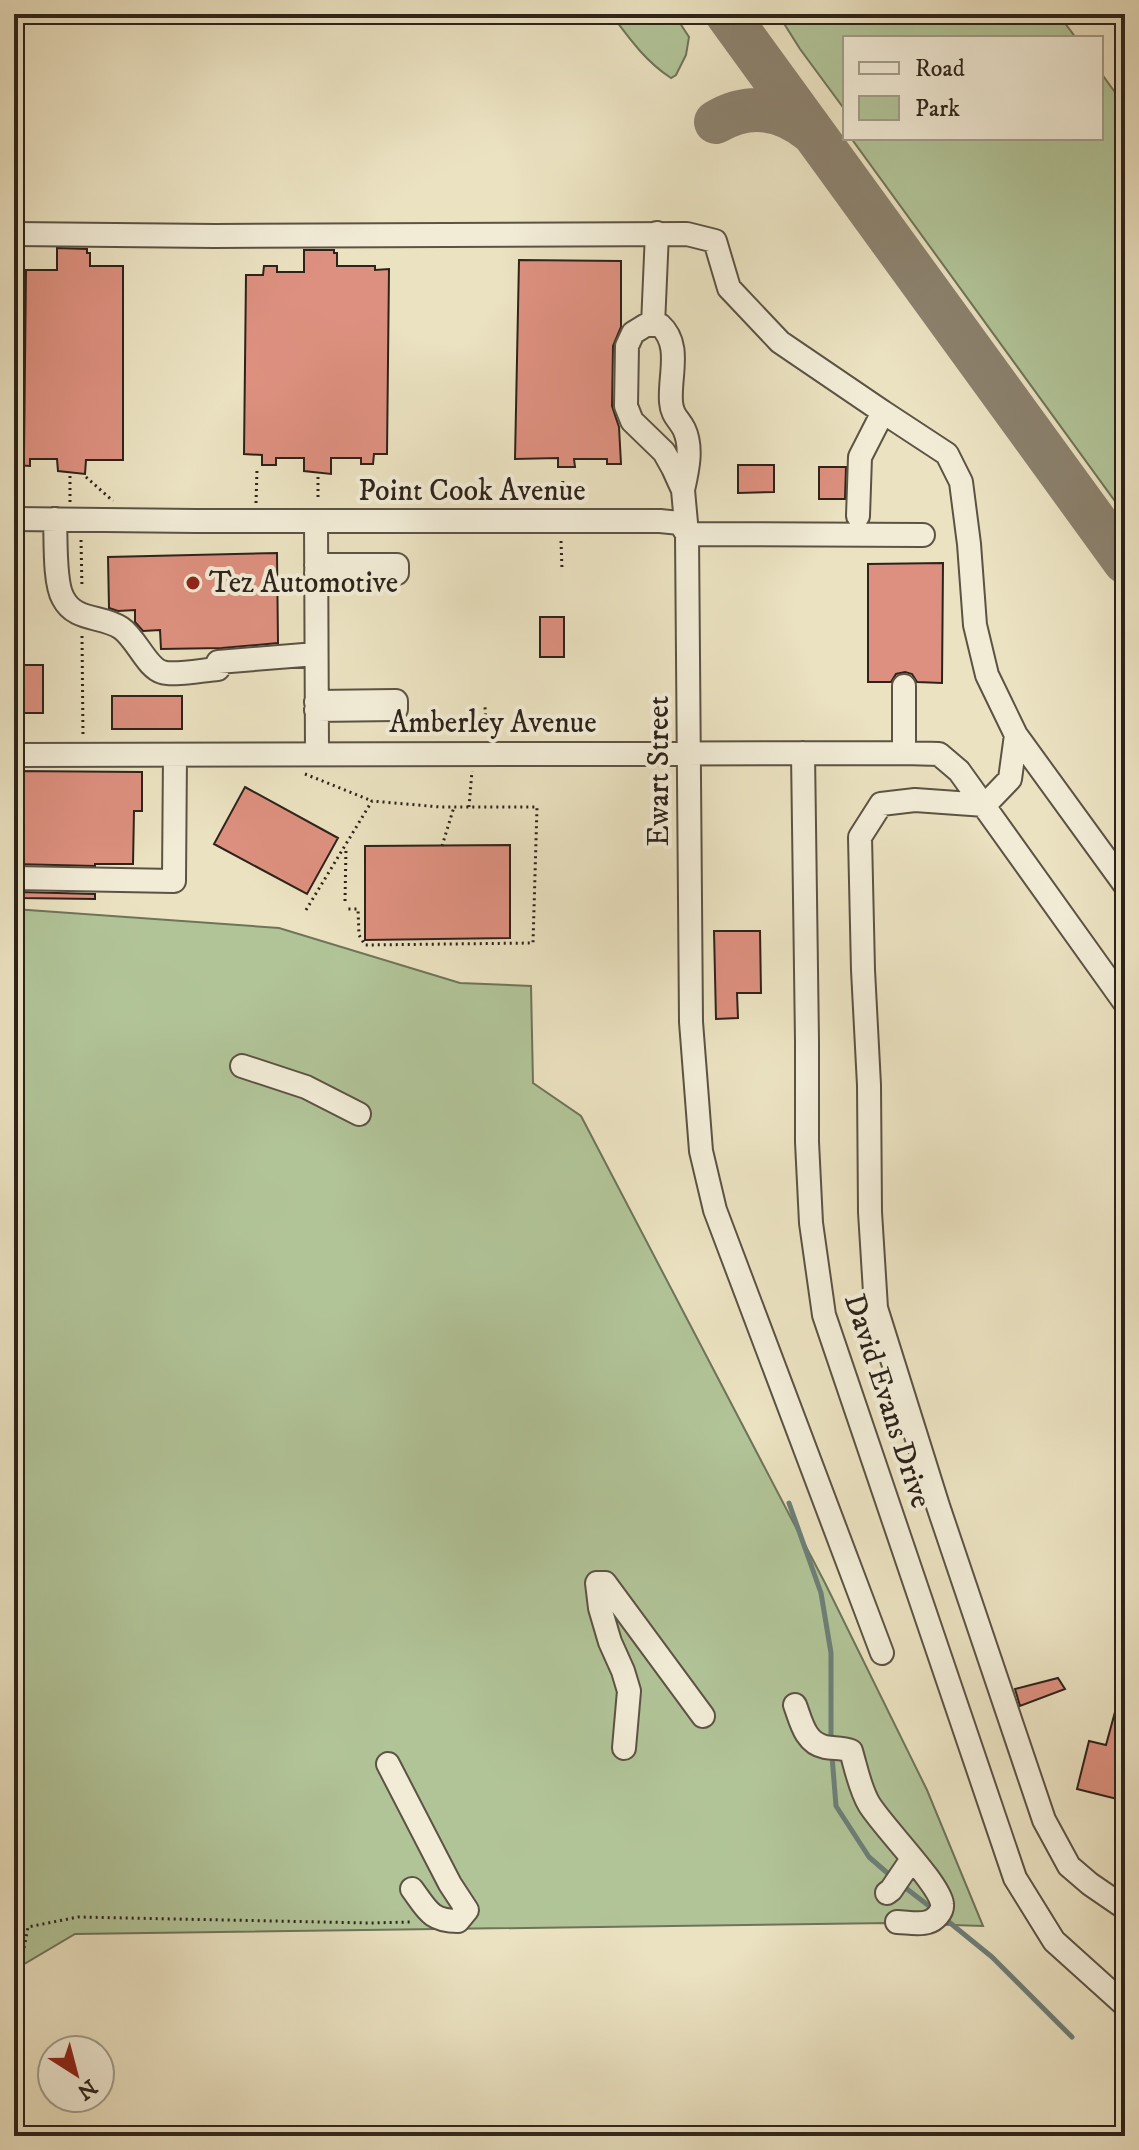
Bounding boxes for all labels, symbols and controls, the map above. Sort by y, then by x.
legend [843,36,1103,140]
text: Road [915,54,965,84]
text: Park [915,94,960,124]
street label: Point Cook Avenue [358,473,586,510]
place label: Tez Automotive [209,565,398,602]
marker: Tez Automotive [184,574,202,592]
street label: Ewart Street [641,696,678,846]
street label: Amberley Avenue [389,705,597,742]
street label: David Evans Drive [835,1289,939,1513]
north arrow [36,2034,116,2114]
text: N [72,2073,102,2105]

